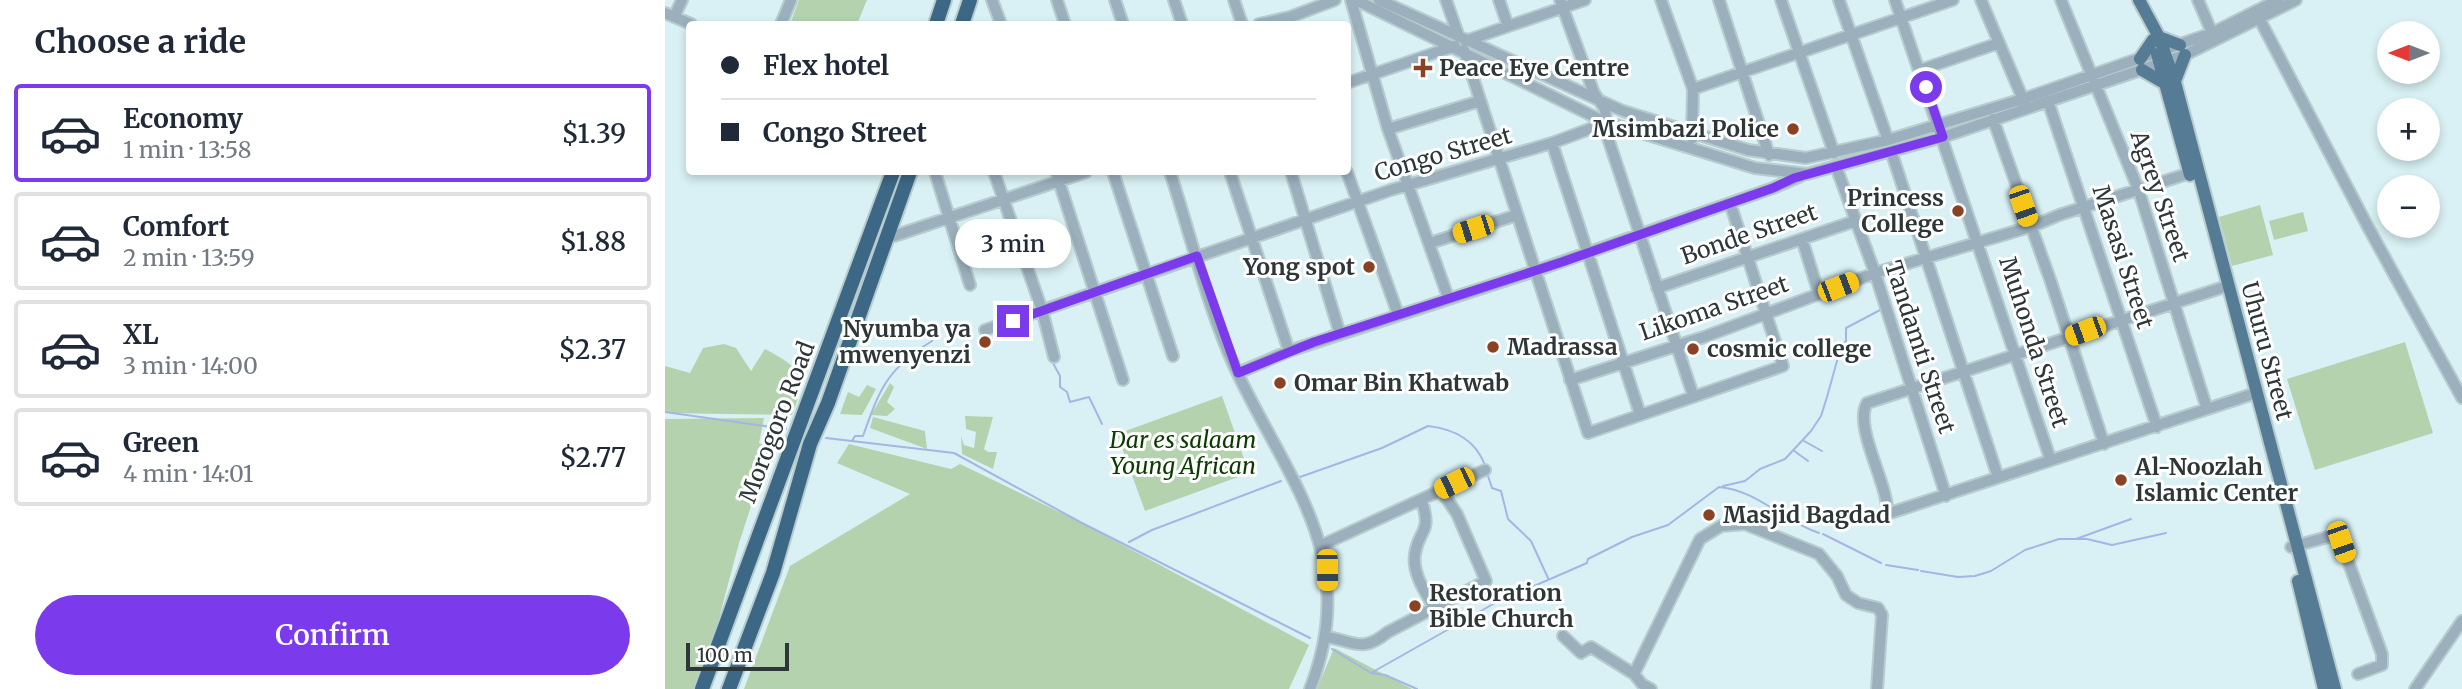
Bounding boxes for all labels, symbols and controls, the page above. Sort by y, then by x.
north arrow [2377,21,2439,84]
map controls [2377,21,2440,238]
text: Choose a ride [35,22,246,62]
text: Flex hotel [763,49,889,82]
place label: Peace Eye Centre [1439,53,1629,82]
marker: Peace Eye Centre [1413,58,1433,78]
route start [1910,71,1942,103]
button: + [2377,98,2440,161]
icon: car [39,102,102,165]
text: Economy [123,102,243,135]
place label: Msimbazi Police [1592,114,1779,143]
text: Congo Street [763,116,927,149]
text: $1.39 [561,117,626,150]
street label: Congo Street [1371,120,1515,187]
marker: Msimbazi Police [1785,121,1801,137]
street label: Agrey Street [2124,126,2196,265]
text: 1 min · 13:58 [123,135,251,164]
button: − [2377,175,2440,238]
street label: Masasi Street [2087,181,2160,332]
place label: Princess College [1847,183,1944,238]
car [2007,183,2040,229]
street label: Bonde Street [1677,197,1821,270]
marker: Princess College [1950,203,1966,219]
icon: car [39,210,102,273]
text: Comfort [123,210,229,243]
car [1450,213,1497,245]
callout: 3 min [955,219,1071,268]
text: $1.88 [560,225,626,258]
text: 3 min [981,229,1045,258]
text: 2 min · 13:59 [123,243,255,272]
place label: Yong spot [1242,252,1355,281]
street label: Muhonda Street [1993,253,2076,431]
street label: Tandamti Street [1879,257,1962,437]
marker: Yong spot [1361,259,1377,275]
street label: Likoma Street [1636,269,1792,347]
car [1815,270,1862,304]
street label: Uhuru Street [2235,279,2300,423]
route end [997,305,1029,337]
place label: Nyumba ya mwenyenzi [839,314,971,369]
car [2062,314,2109,348]
icon: car [39,318,102,381]
text: XL [123,318,159,351]
place label: Madrassa [1507,332,1618,361]
text: $2.37 [559,333,626,366]
marker: Nyumba ya mwenyenzi [977,334,993,350]
place label: cosmic college [1707,334,1871,363]
street label: Morogoro Road [732,337,821,507]
marker: Madrassa [1485,339,1501,355]
marker: cosmic college [1685,341,1701,357]
text: 3 min · 14:00 [123,351,258,380]
place label: Omar Bin Khatwab [1294,368,1509,397]
marker: Omar Bin Khatwab [1272,375,1288,391]
park label: Dar es salaam Young African [1109,425,1256,480]
icon: car [39,426,102,489]
text: Green [123,426,199,459]
text: $2.77 [559,441,626,474]
place label: Al-Noozlah Islamic Center [2134,452,2298,507]
text: 4 min · 14:01 [123,459,253,488]
car [1431,464,1478,502]
marker: Al-Noozlah Islamic Center [2113,472,2129,488]
place label: Masjid Bagdad [1723,500,1890,529]
marker: Masjid Bagdad [1701,507,1717,523]
car [2325,519,2358,565]
car [1317,549,1338,591]
place label: Restoration Bible Church [1429,578,1574,633]
button: Confirm [35,595,630,675]
marker: Restoration Bible Church [1407,598,1423,614]
scale bar [686,640,789,672]
text: 100 m [697,643,753,667]

